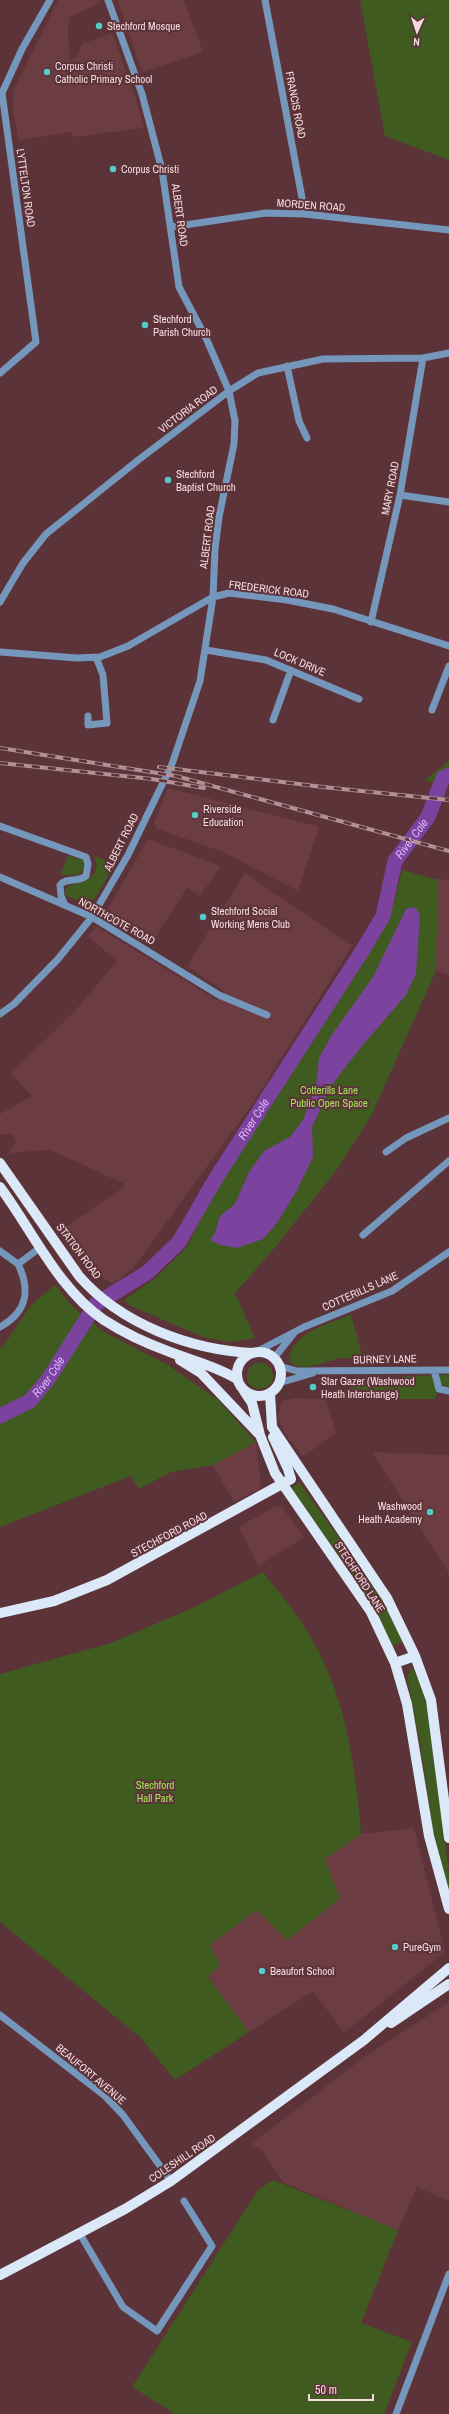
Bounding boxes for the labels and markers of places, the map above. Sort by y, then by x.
place label: Stechford Mosque [107,19,180,33]
marker: Stechford Mosque [94,21,104,31]
place label: Corpus Christi Catholic Primary School [55,59,152,86]
marker: Corpus Christi Catholic Primary School [42,67,52,77]
place label: Corpus Christi [121,162,179,176]
marker: Corpus Christi [108,164,118,174]
place label: Stechford Parish Church [153,312,211,339]
marker: Stechford Parish Church [140,320,150,330]
place label: Stechford Baptist Church [176,467,236,494]
marker: Stechford Baptist Church [163,475,173,485]
place label: Riverside Education [203,802,244,829]
marker: Riverside Education [190,810,200,820]
place label: Stechford Social Working Mens Club [211,904,290,931]
marker: Stechford Social Working Mens Club [198,912,208,922]
place label: Star Gazer (Washwood Heath Interchange) [321,1374,414,1401]
marker: Star Gazer (Washwood Heath Interchange) [308,1382,318,1392]
place label: Washwood Heath Academy [358,1499,422,1526]
marker: Washwood Heath Academy [425,1507,435,1517]
place label: PureGym [403,1940,441,1954]
marker: PureGym [390,1942,400,1952]
place label: Beaufort School [270,1964,334,1978]
marker: Beaufort School [257,1966,267,1976]

